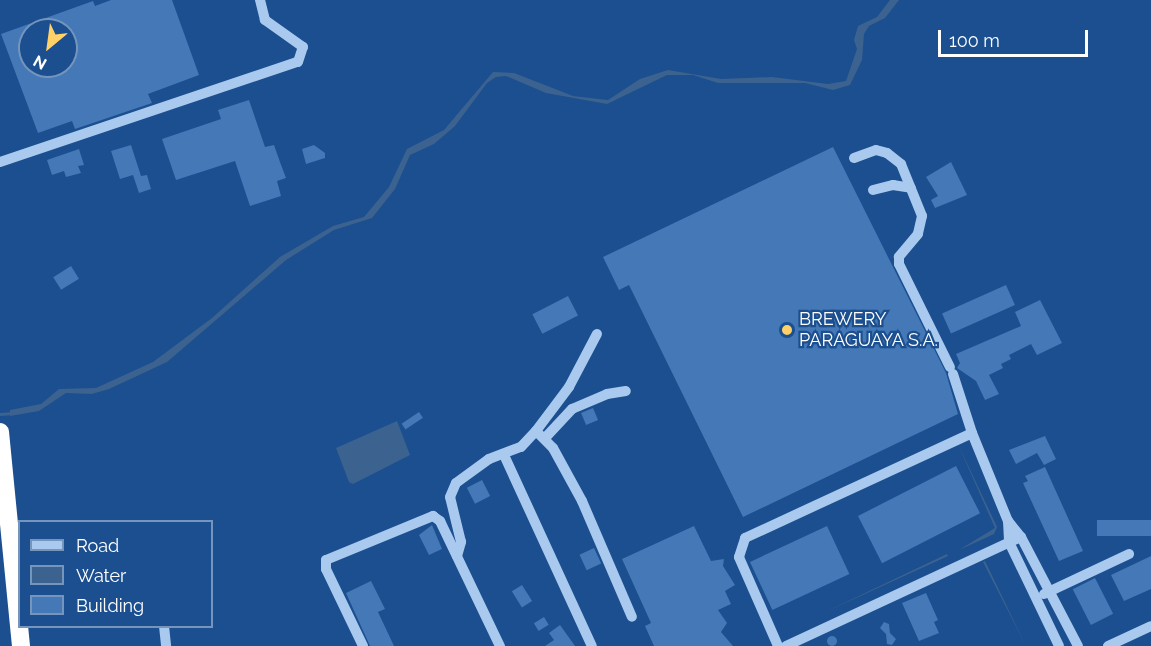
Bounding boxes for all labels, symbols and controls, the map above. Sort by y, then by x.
north arrow [18,18,78,78]
scale bar [941,18,1091,56]
text: 100 m [949,30,1000,51]
text: N [30,51,50,74]
place label: BREWERY PARAGUAYA S.A. [799,309,939,352]
marker: BREWERY PARAGUAYA S.A. [780,323,794,337]
legend [18,520,213,628]
text: Road [76,535,119,556]
text: Water [76,565,126,586]
text: Building [76,595,144,616]

